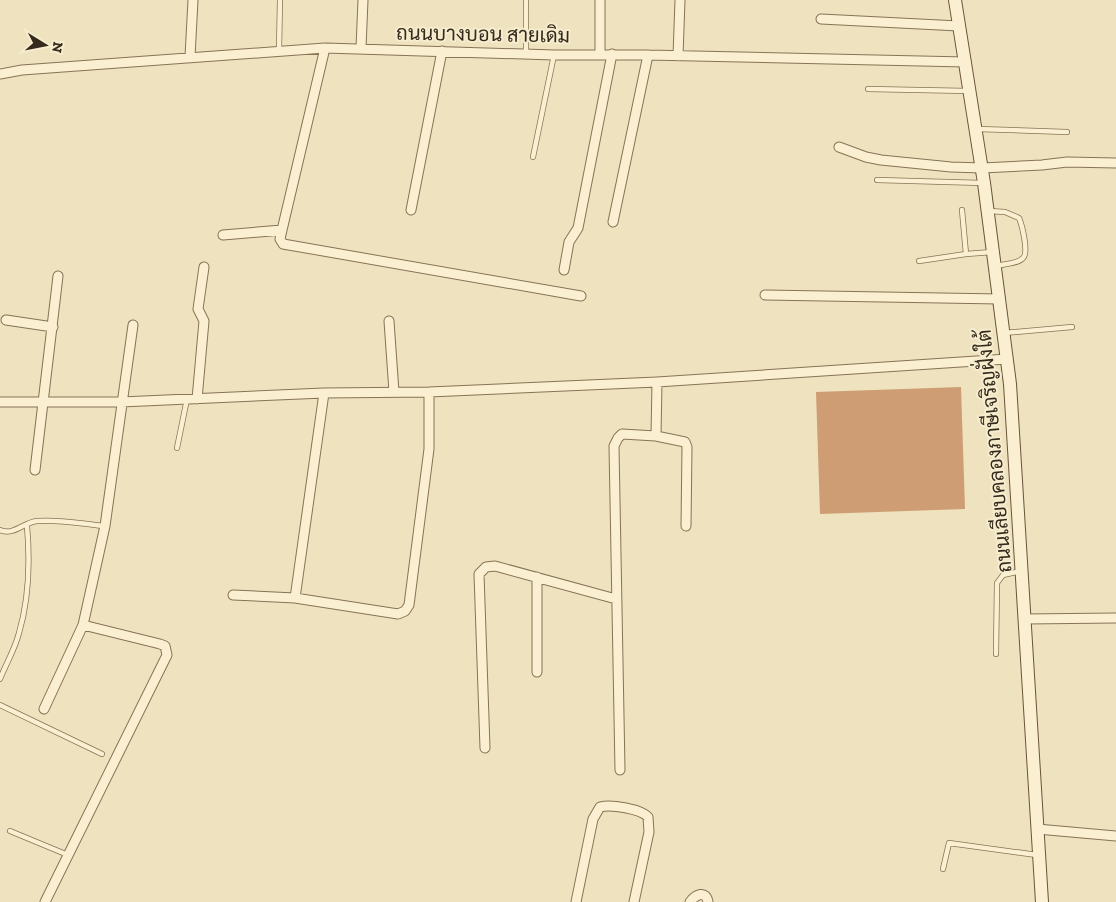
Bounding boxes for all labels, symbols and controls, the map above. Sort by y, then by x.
north arrow [20,20,70,70]
street label: ถนนบางบอน สายเดิม [396,20,570,48]
text: N [48,40,67,54]
street label: ถนนเลียบคลองภาษีเจริญฝั่งใต้ [967,328,1017,574]

